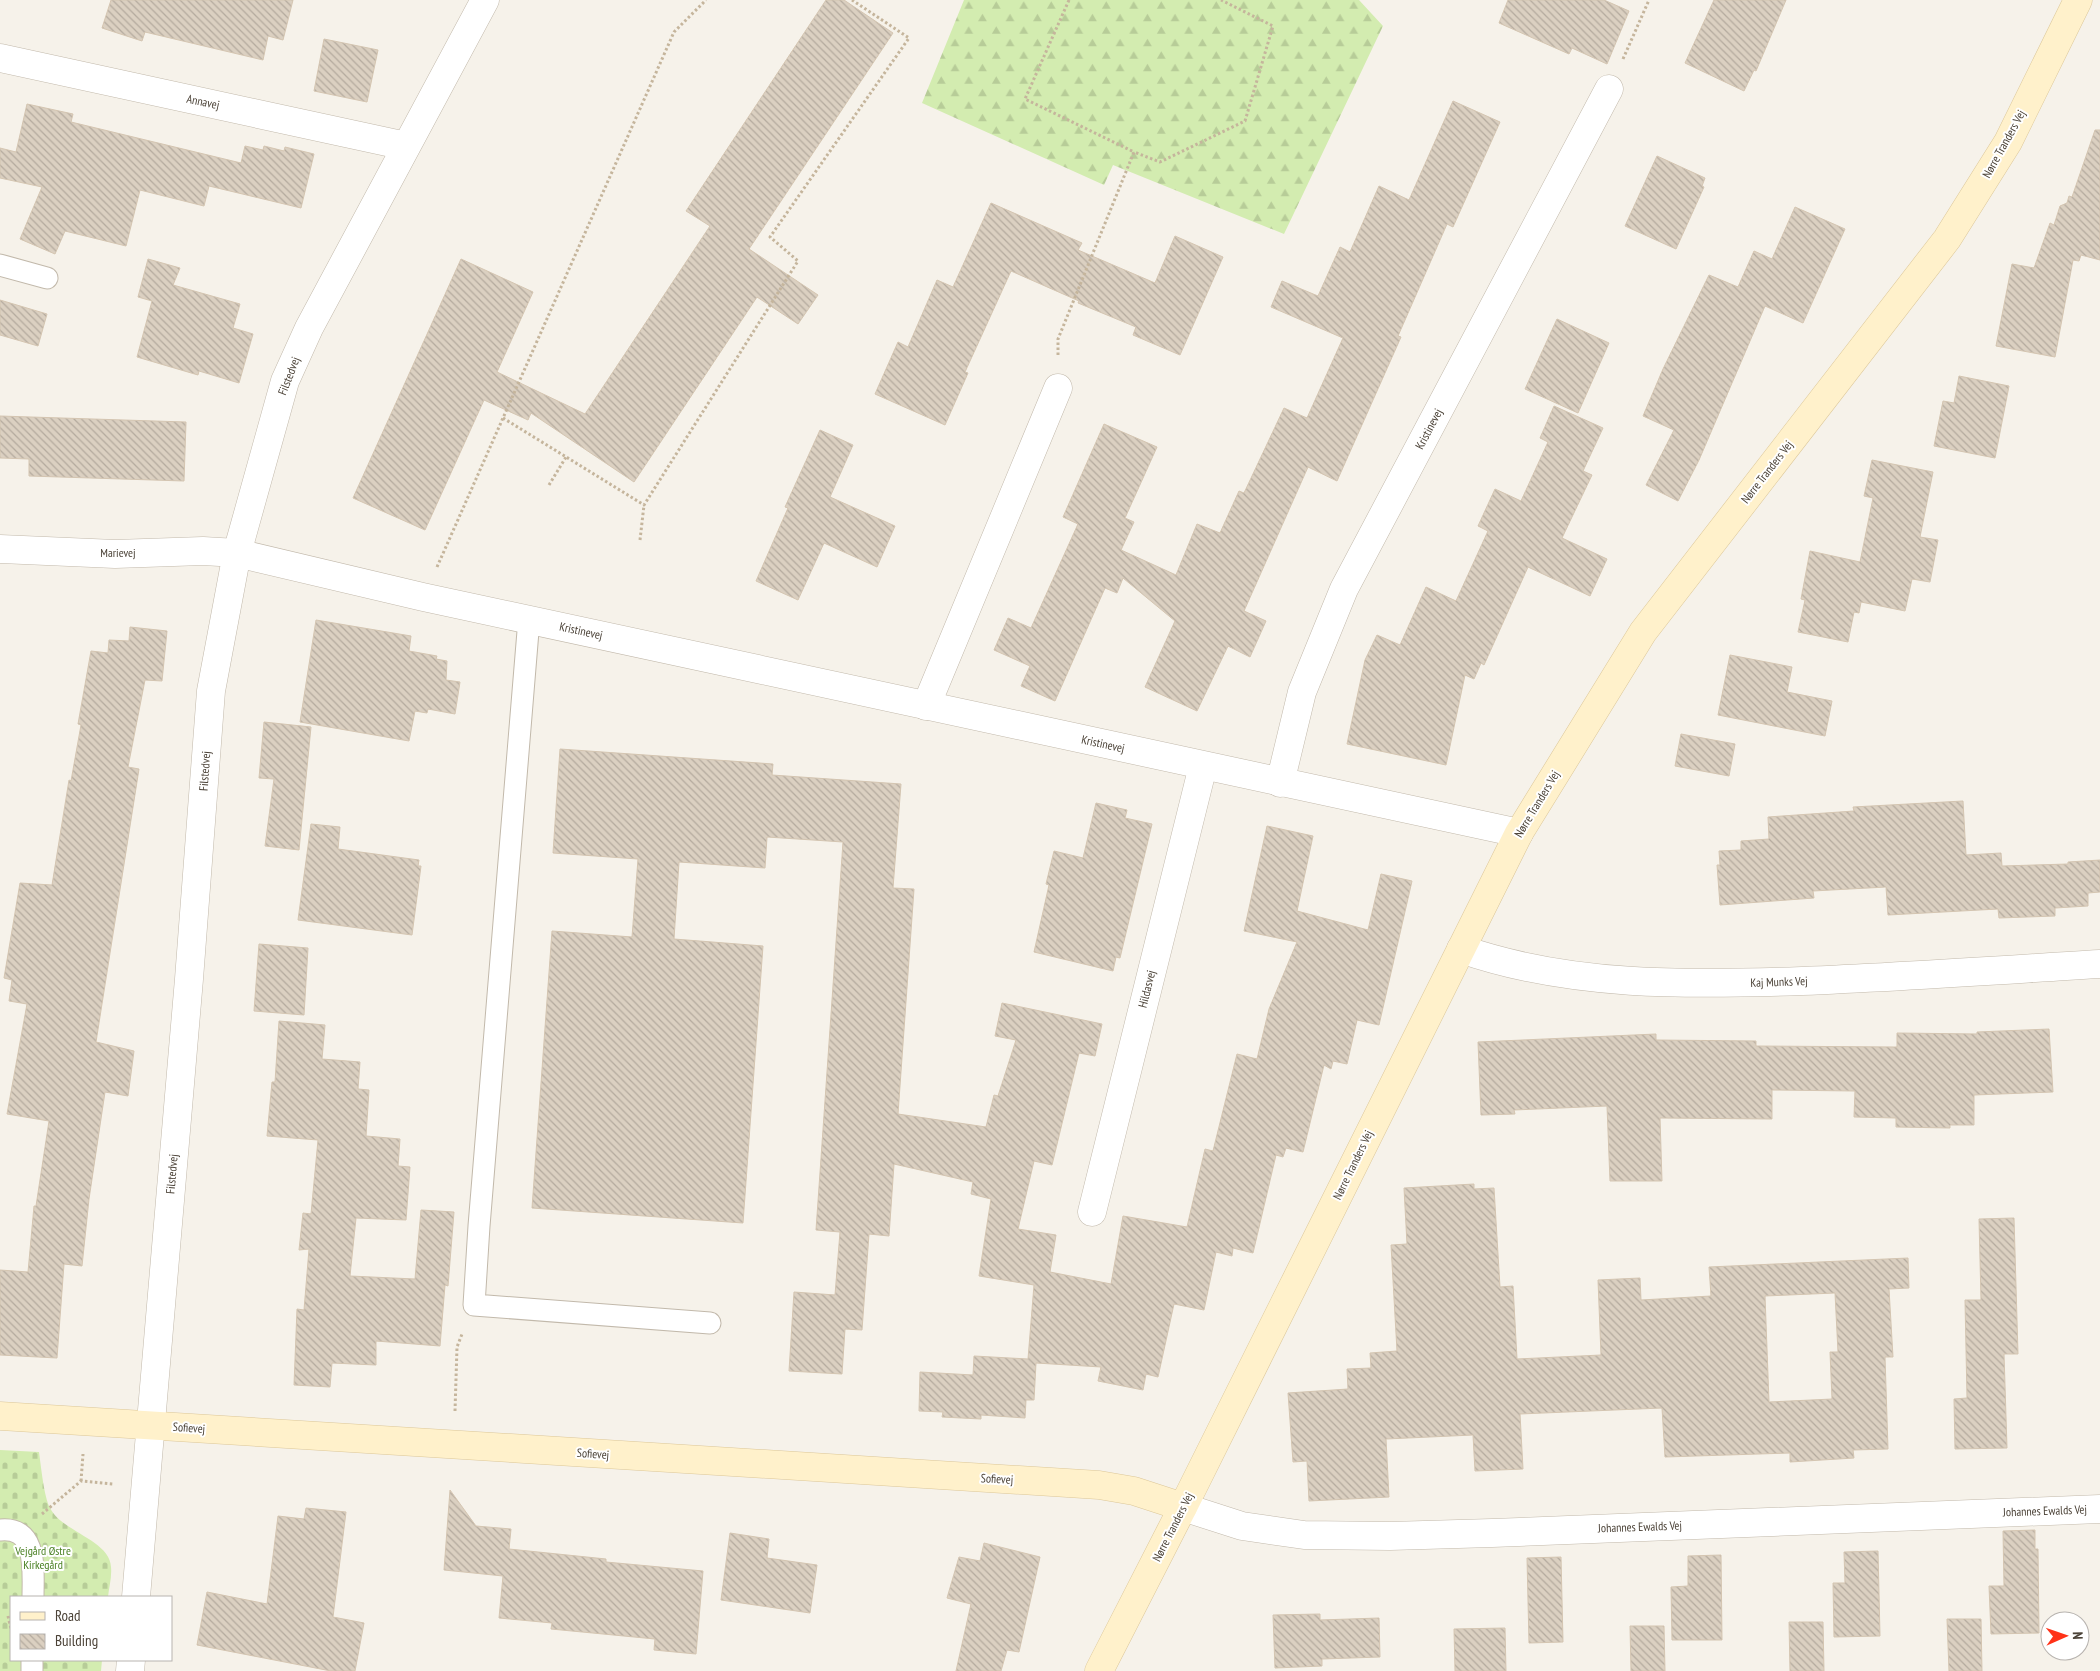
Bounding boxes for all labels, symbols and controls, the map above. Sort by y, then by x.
street label: Annavej [185,91,221,112]
street label: Nørre Tranders Vej [1979,107,2028,180]
street label: Filstedvej [274,354,303,397]
street label: Kristinevej [1412,406,1445,452]
street label: Nørre Tranders Vej [1737,437,1796,506]
street label: Marievej [100,545,136,560]
street label: Kristinevej [558,619,604,642]
street label: Kristinevej [1080,732,1126,755]
street label: Filstedvej [196,751,213,791]
street label: Nørre Tranders Vej [1511,768,1562,840]
street label: Hildasvej [1135,969,1158,1009]
street label: Kaj Munks Vej [1750,973,1808,990]
street label: Nørre Tranders Vej [1329,1128,1376,1202]
street label: Filstedvej [162,1153,181,1195]
street label: Sofievej [172,1419,206,1436]
street label: Sofievej [576,1445,610,1462]
street label: Sofievej [980,1470,1014,1487]
street label: Nørre Tranders Vej [1149,1490,1196,1564]
street label: Johannes Ewalds Vej [2002,1502,2087,1519]
street label: Johannes Ewalds Vej [1597,1518,1682,1535]
park label: Vejgård Østre Kirkegård [14,1543,71,1572]
legend [10,1596,172,1661]
text: Road [55,1606,81,1625]
north arrow [2040,1611,2090,1661]
text: Building [55,1631,98,1650]
text: N [2069,1631,2087,1640]

